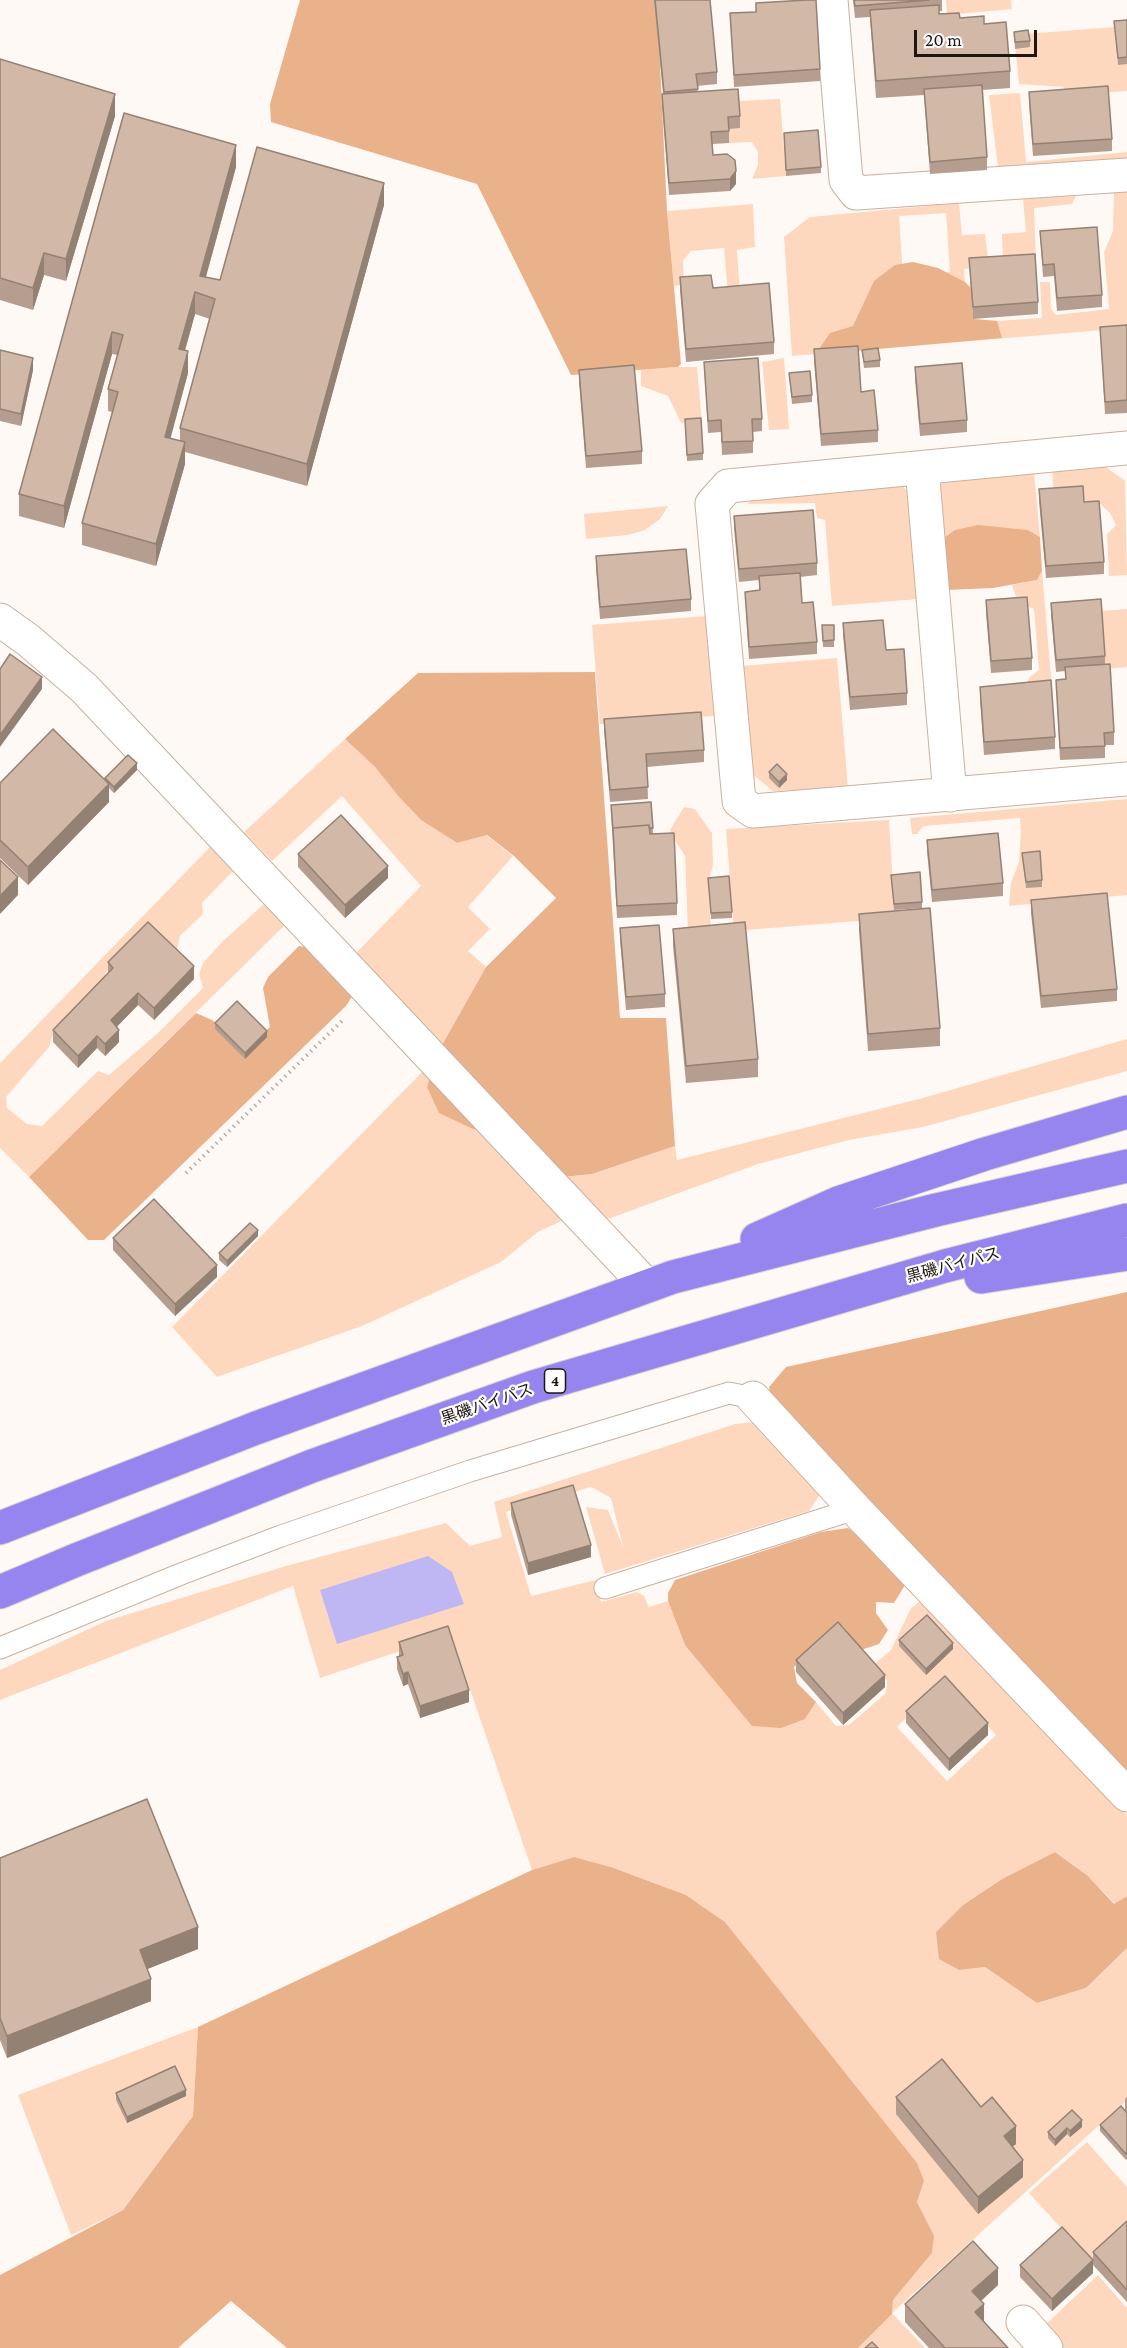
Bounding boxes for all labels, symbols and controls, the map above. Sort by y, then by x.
scale bar [917,18,1040,56]
text: 20 m [925,30,962,50]
street label: 黒磯バイパス [904,1243,1002,1287]
road number: 4 [544,1369,566,1393]
street label: 黒磯バイパス [438,1379,536,1429]

